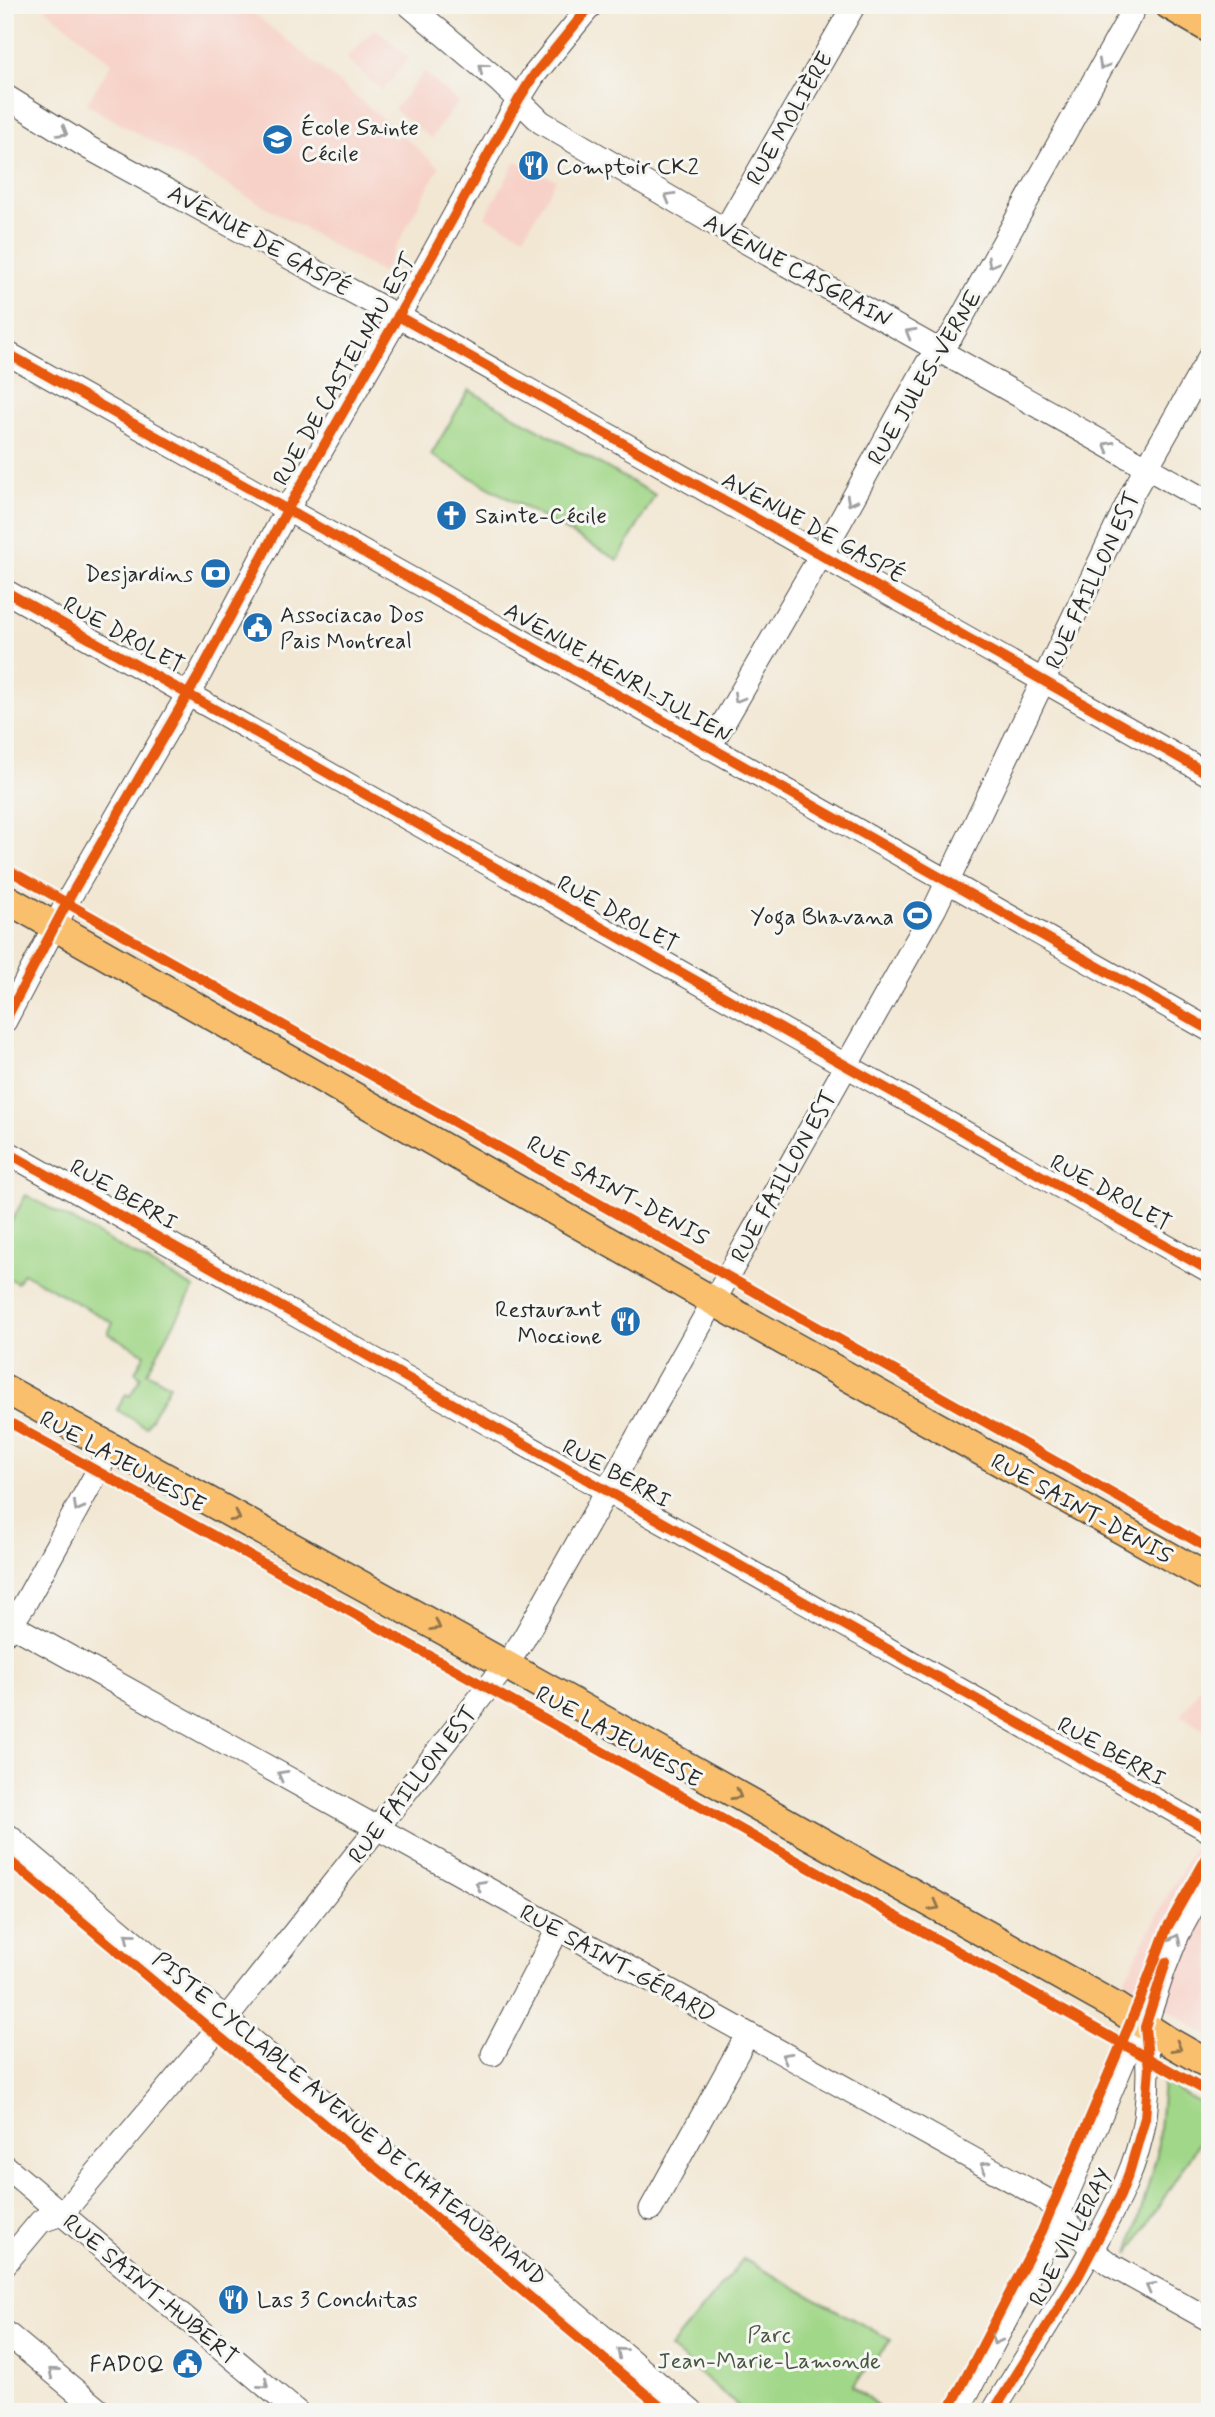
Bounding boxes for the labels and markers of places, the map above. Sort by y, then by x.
place label: École Sainte Cécile [301,113,419,170]
school or university icon: École Sainte Cécile [261,123,295,157]
restaurant icon: Comptoir CK2 [516,149,550,183]
place label: Comptoir CK2 [556,153,699,183]
church icon: Sainte-Cécile [435,498,469,532]
place label: Sainte-Cécile [475,502,607,532]
bank icon: Desjardins [199,556,233,590]
place label: Desjardins [85,560,193,590]
place label: Associacao Dos Pais Montreal [280,601,424,657]
public building icon: Associacao Dos Pais Montreal [240,610,274,644]
sports icon: Yoga Bhavana [900,899,934,933]
place label: Yoga Bhavana [750,903,894,935]
place label: Restaurant Moccione [495,1296,602,1352]
restaurant icon: Restaurant Moccione [608,1305,642,1339]
restaurant icon: Las 3 Conchitas [217,2282,251,2316]
place label: Las 3 Conchitas [257,2286,418,2316]
public building icon: FADOQ [171,2346,205,2380]
place label: FADOQ [89,2350,165,2380]

